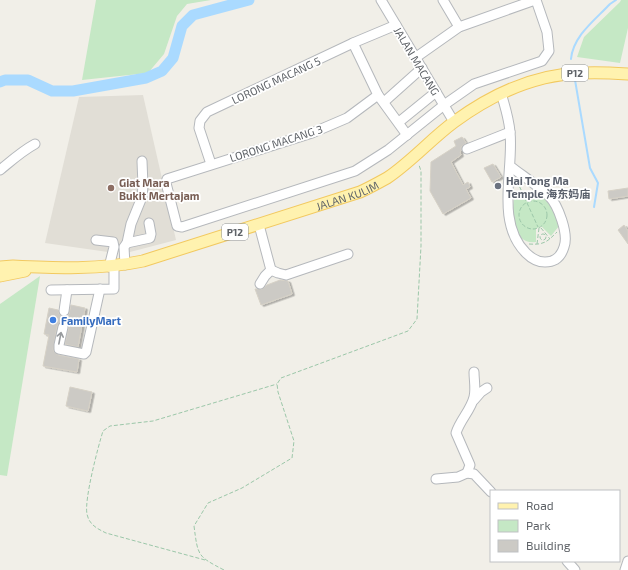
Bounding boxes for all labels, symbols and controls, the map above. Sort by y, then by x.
street label: JALAN MACANG [391,24,443,98]
street label: LORONG MACANG 5 [229,54,323,106]
road number: P12 [562,65,588,81]
street label: LORONG MACANG 3 [228,122,324,164]
place label: Hai Tong Ma Temple 海东妈庙 [506,174,590,200]
place label: Giat Mara Bukit Mertajam [119,176,200,203]
street label: JALAN KULIM [314,178,380,212]
marker: Hai Tong Ma Temple 海东妈庙 [493,181,503,191]
marker: Giat Mara Bukit Mertajam [106,183,116,193]
road number: P12 [222,224,248,240]
place label: FamilyMart [61,314,121,328]
marker: FamilyMart [48,315,58,325]
one-way arrow [57,331,65,344]
legend [490,490,620,562]
text: Road [526,498,554,512]
text: Park [526,518,551,532]
text: Building [526,538,571,552]

